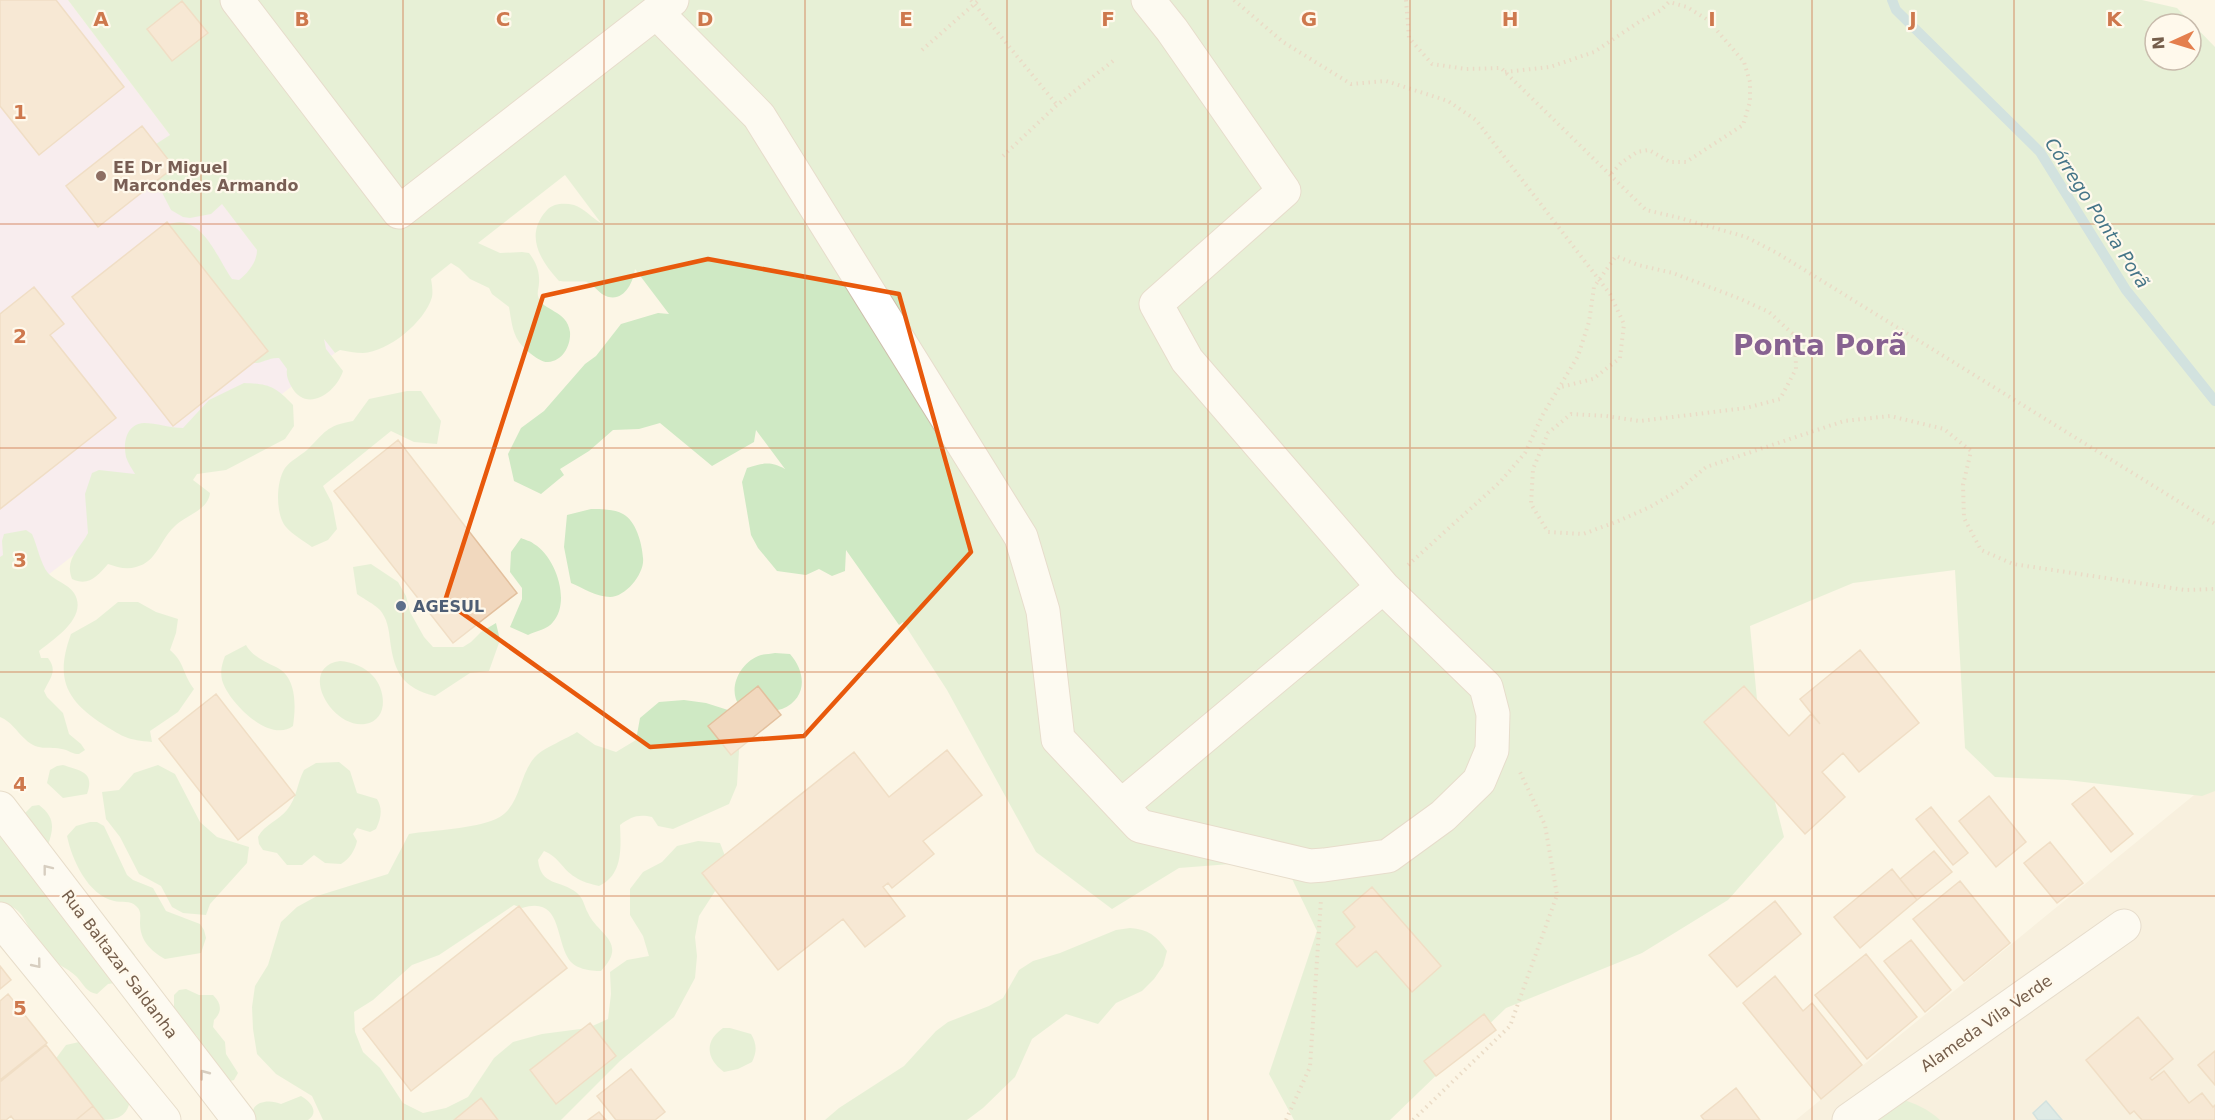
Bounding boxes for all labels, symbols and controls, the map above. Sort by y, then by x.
text: A [93,7,109,31]
text: B [294,7,310,31]
text: C [496,7,510,31]
text: D [697,7,713,31]
text: E [899,7,913,31]
text: F [1101,7,1115,31]
text: G [1301,7,1317,31]
text: H [1502,7,1518,31]
text: I [1708,7,1716,31]
text: J [1907,7,1917,31]
text: K [2106,7,2123,31]
north arrow [2143,12,2203,72]
text: N [2149,36,2168,50]
text: 1 [13,100,27,124]
water label: Córrego Ponta Porã [2041,134,2154,292]
place label: EE Dr Miguel Marcondes Armando [113,158,298,195]
marker: EE Dr Miguel Marcondes Armando [94,169,108,183]
text: 2 [13,324,27,348]
district label: Ponta Porã [1733,329,1907,362]
text: 3 [13,548,27,572]
place label: AGESUL [413,597,484,616]
marker: AGESUL [394,599,408,613]
text: 4 [13,772,27,796]
one-way arrow [44,864,55,875]
street label: Rua Baltazar Saldanha [58,886,182,1042]
one-way arrow [30,958,41,969]
street label: Alameda Vila Verde [1917,971,2056,1076]
text: 5 [13,996,27,1020]
one-way arrow [200,1069,211,1080]

